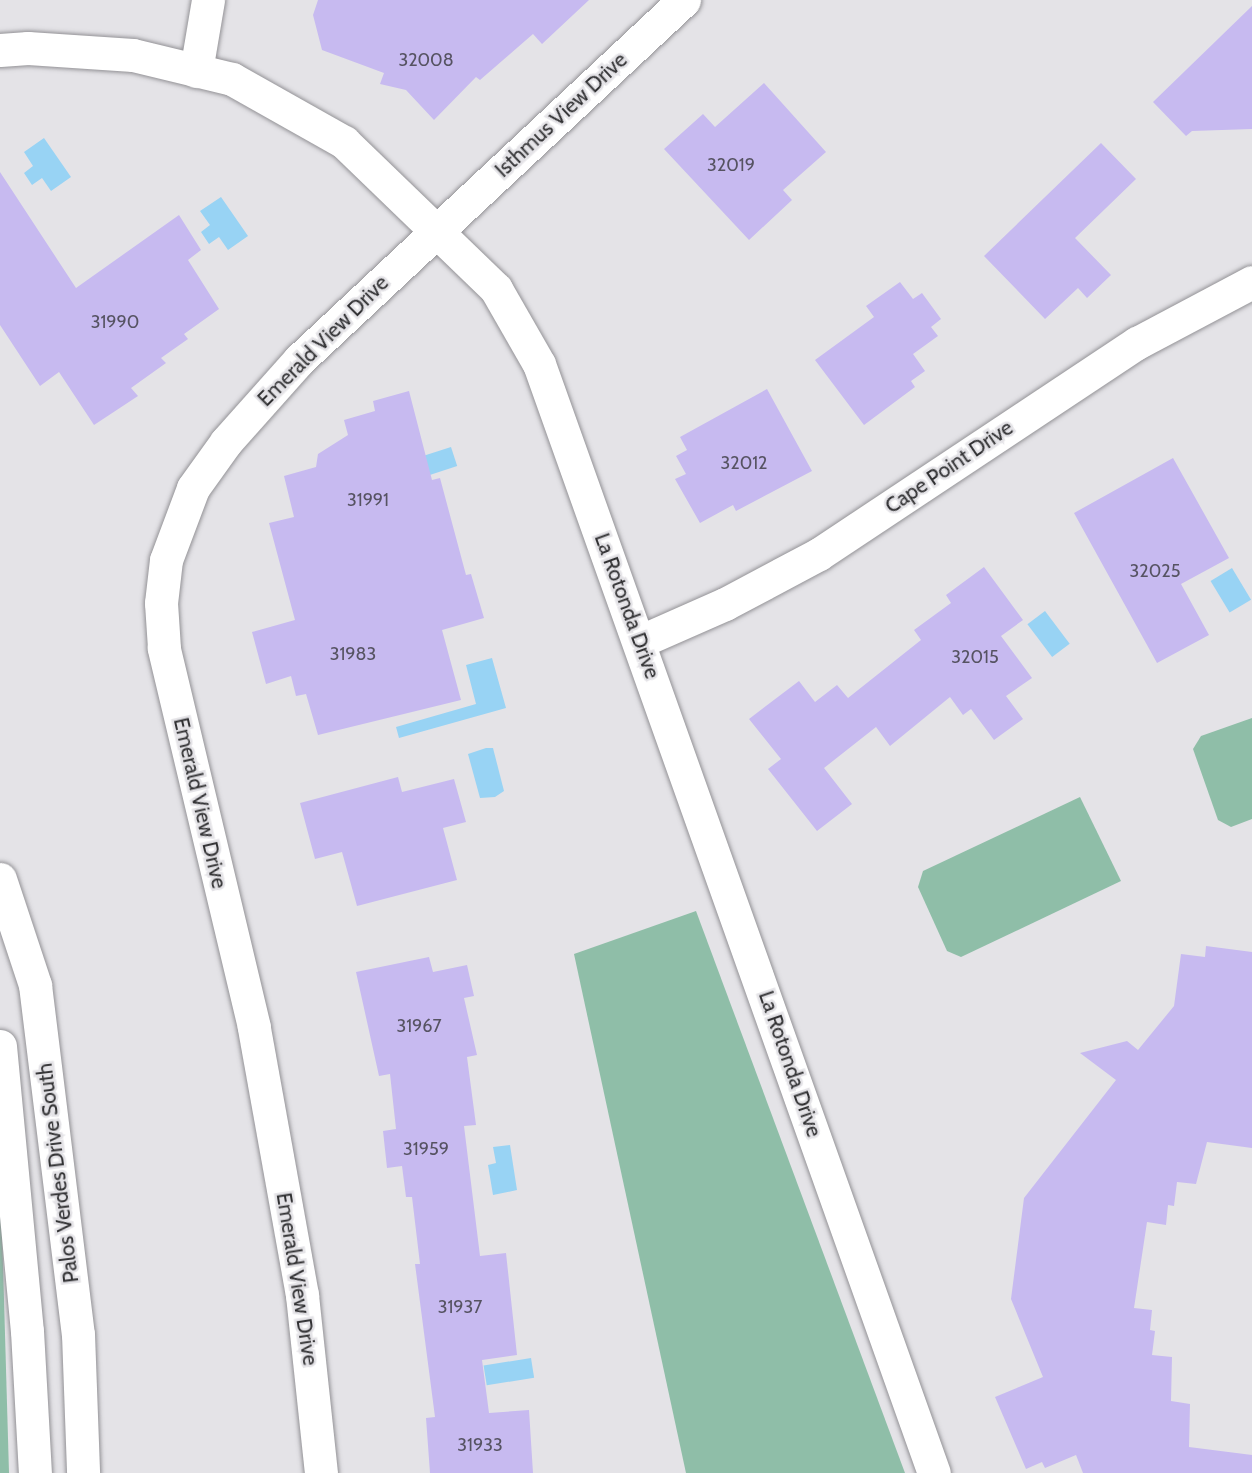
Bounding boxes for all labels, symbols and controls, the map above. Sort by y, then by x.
street label: Isthmus View Drive [490,47,632,183]
house number: 32008 [398,49,454,71]
house number: 32019 [707,154,755,176]
street label: Emerald View Drive [252,270,394,412]
house number: 31990 [91,311,139,333]
street label: Cape Point Drive [880,415,1018,519]
house number: 32012 [720,452,768,474]
house number: 31991 [347,489,389,511]
street label: La Rotonda Drive [589,530,665,682]
house number: 32025 [1130,560,1180,582]
house number: 31983 [330,643,376,665]
house number: 32015 [951,646,999,668]
street label: Emerald View Drive [168,715,232,891]
street label: La Rotonda Drive [753,988,827,1140]
house number: 31967 [397,1015,441,1037]
street label: Palos Verdes Drive South [32,1062,84,1284]
house number: 31959 [403,1138,449,1160]
street label: Emerald View Drive [271,1191,323,1367]
house number: 31937 [438,1296,482,1318]
house number: 31933 [457,1434,503,1456]

